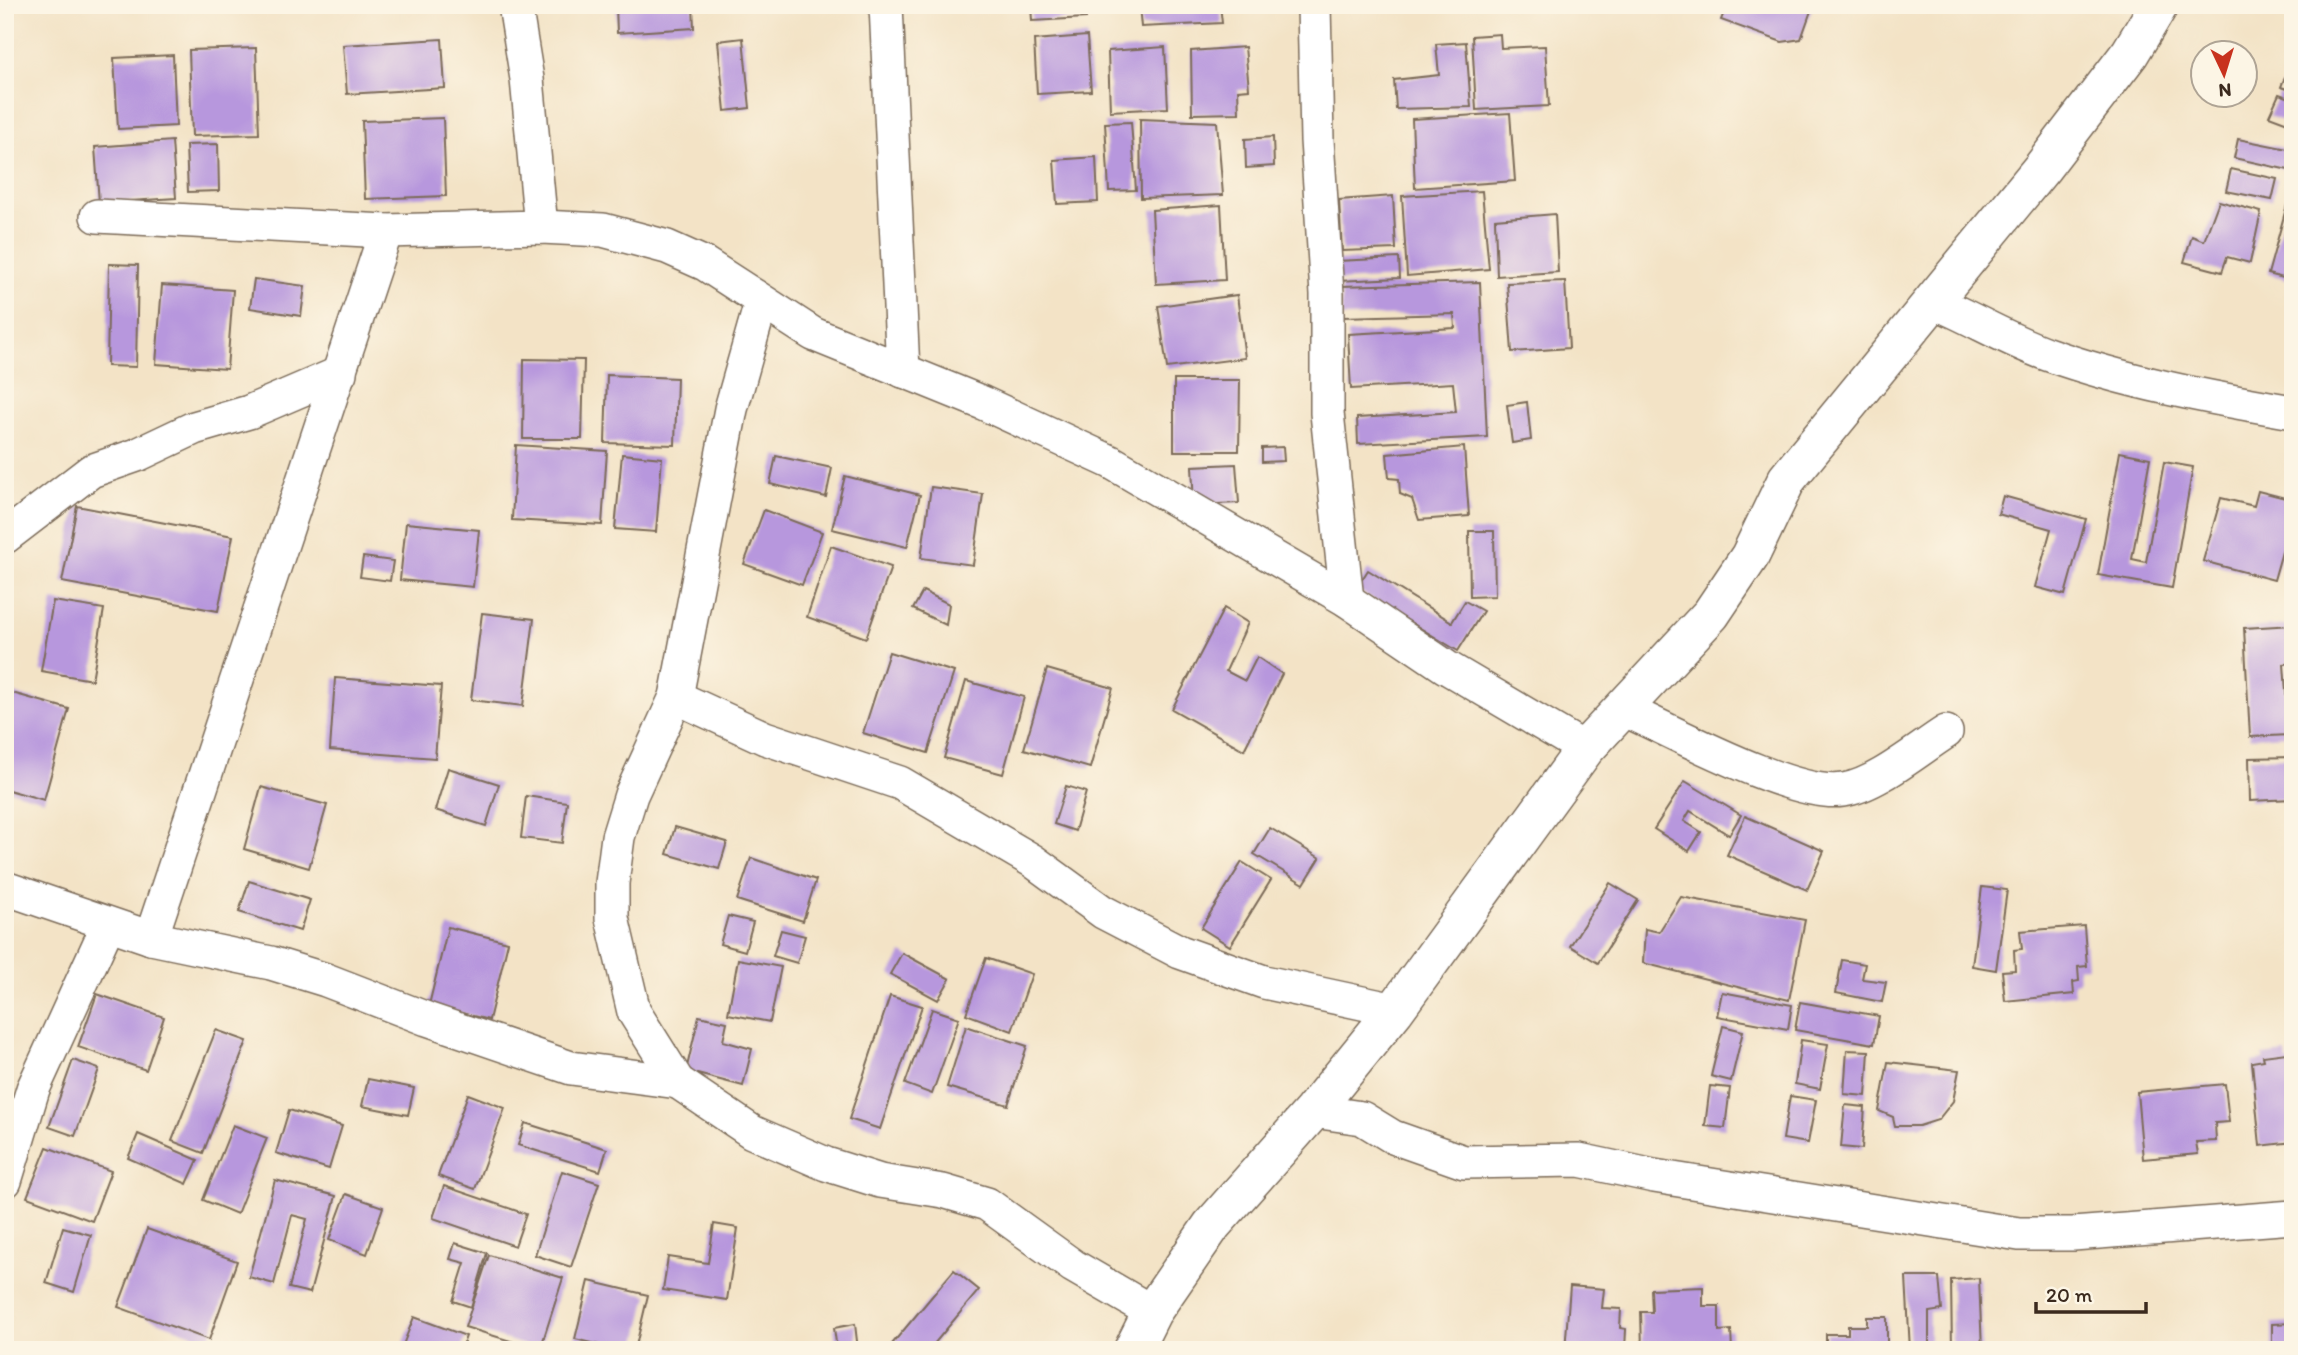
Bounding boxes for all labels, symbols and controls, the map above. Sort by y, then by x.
north arrow [2190,38,2260,108]
text: N [2218,79,2232,102]
scale bar [2036,1271,2146,1315]
text: 20 m [2046,1282,2093,1307]

